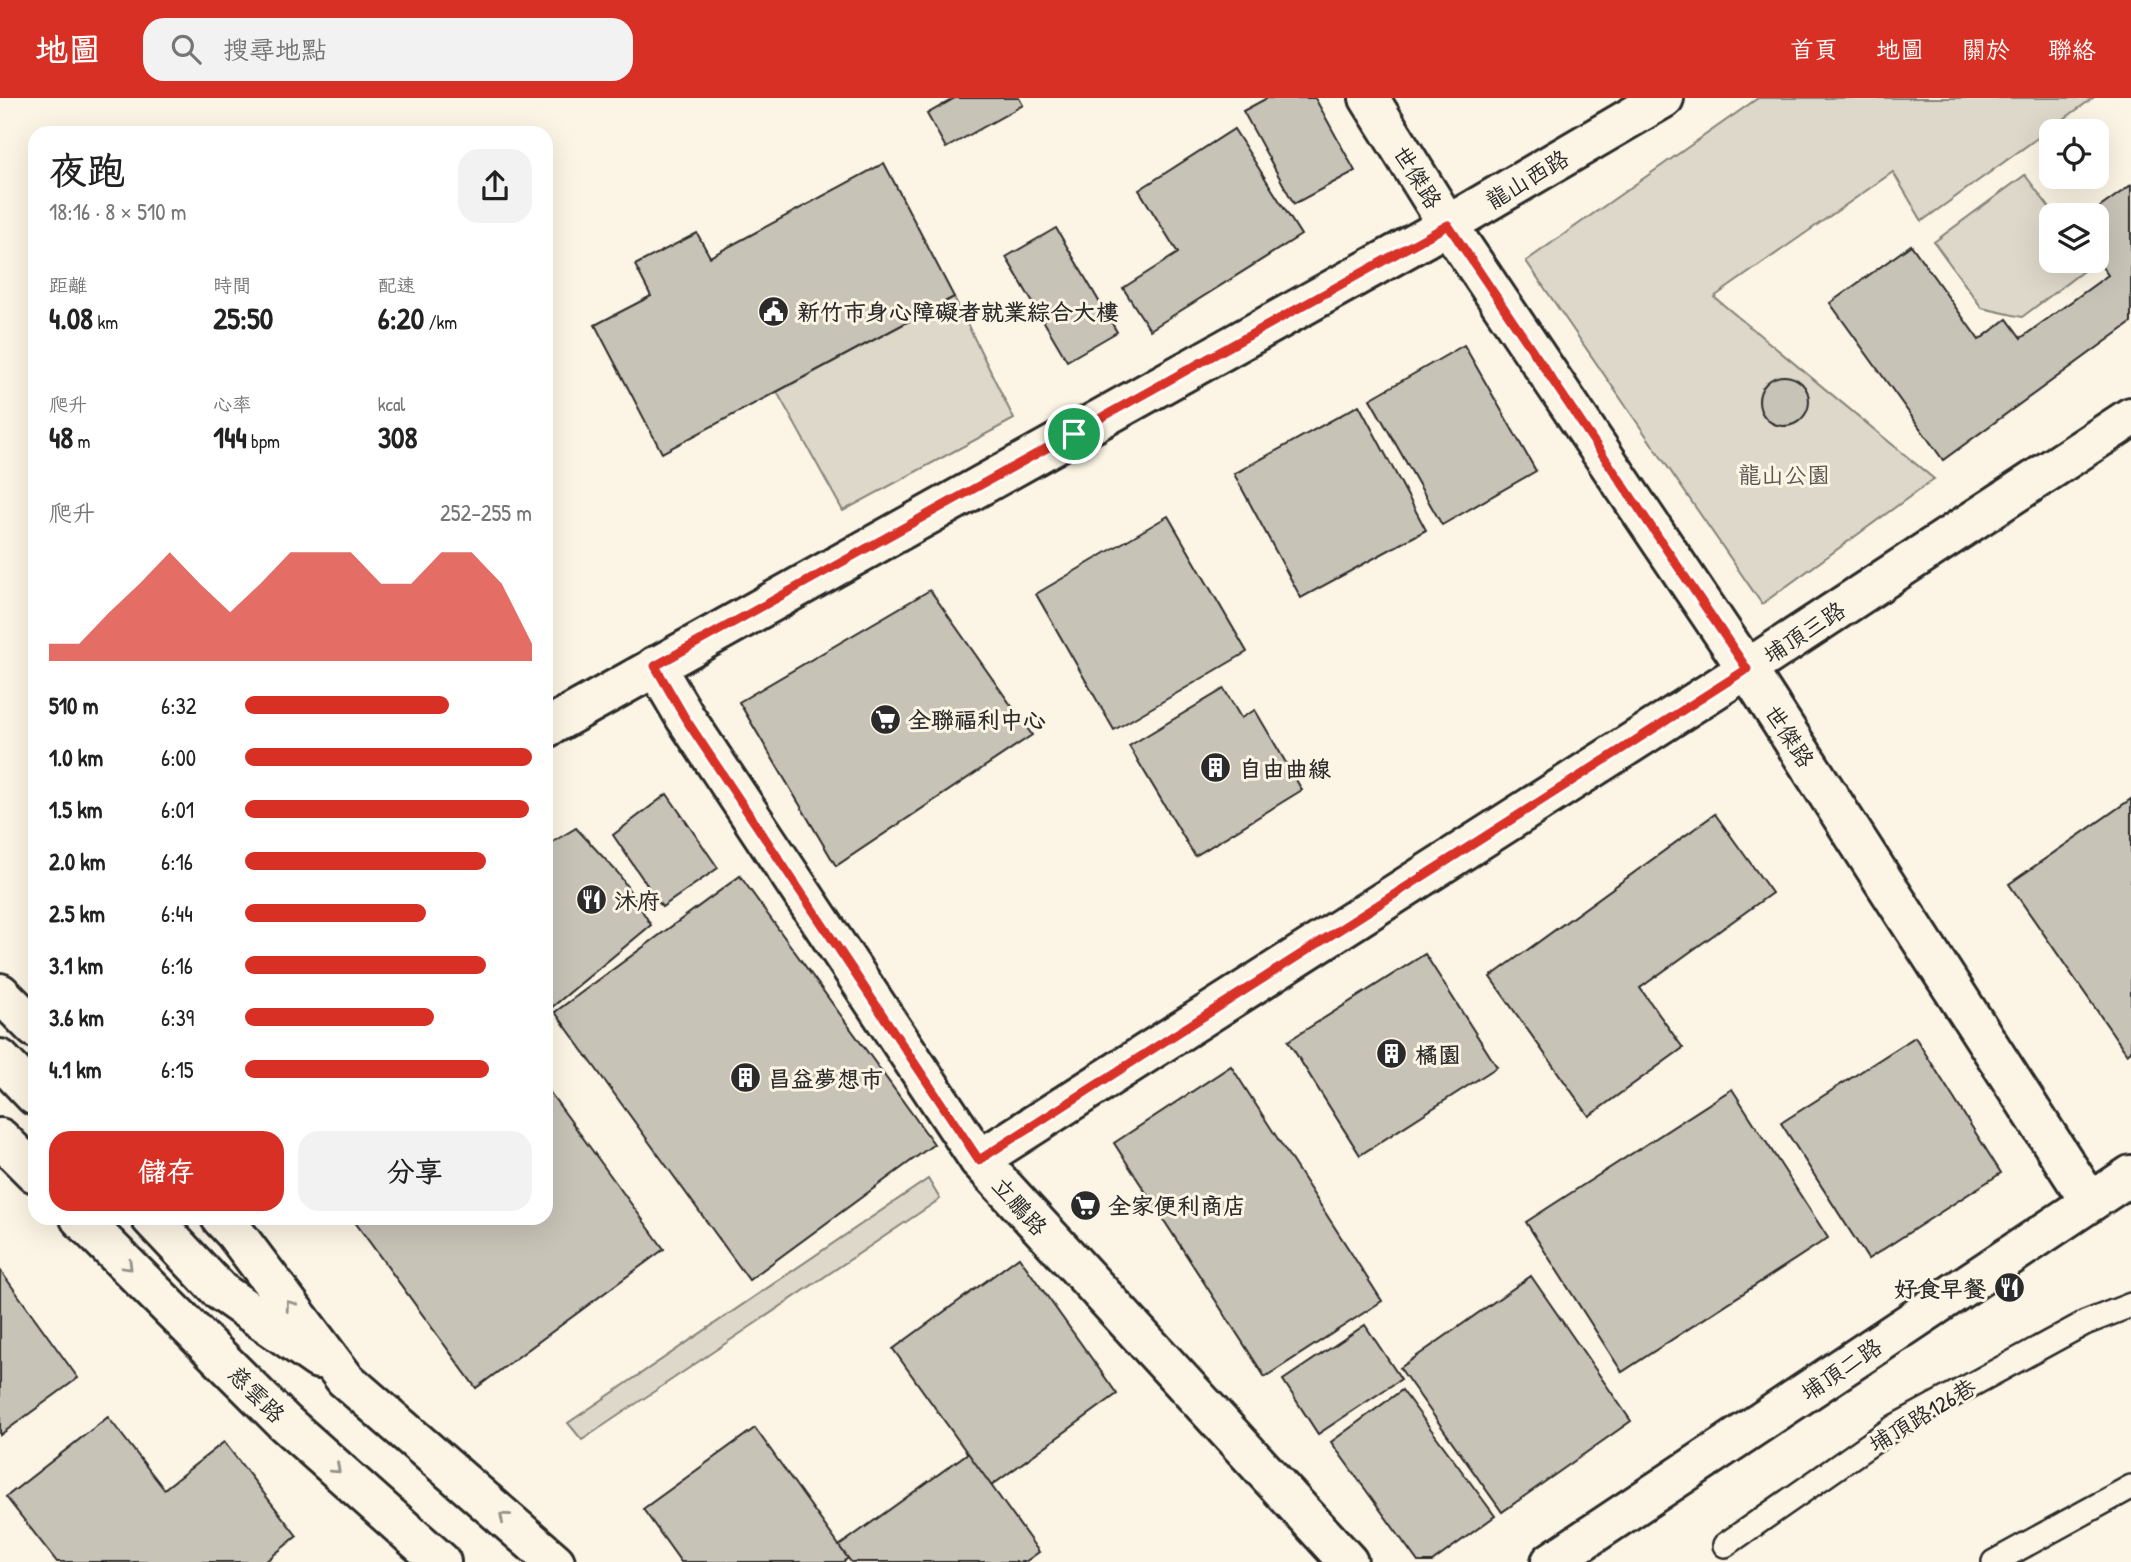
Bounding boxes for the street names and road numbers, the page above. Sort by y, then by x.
street label: 世傑路 [1387,140,1449,214]
street label: 龍山西路 [1480,142,1574,216]
street label: 埔頂三路 [1757,594,1851,670]
street label: 世傑路 [1758,699,1822,773]
street label: 立鵬路 [985,1170,1055,1242]
street label: 埔頂二路 [1794,1330,1888,1408]
street label: 慈雲路 [222,1359,292,1429]
street label: 埔頂路126巷 [1862,1370,1982,1459]

